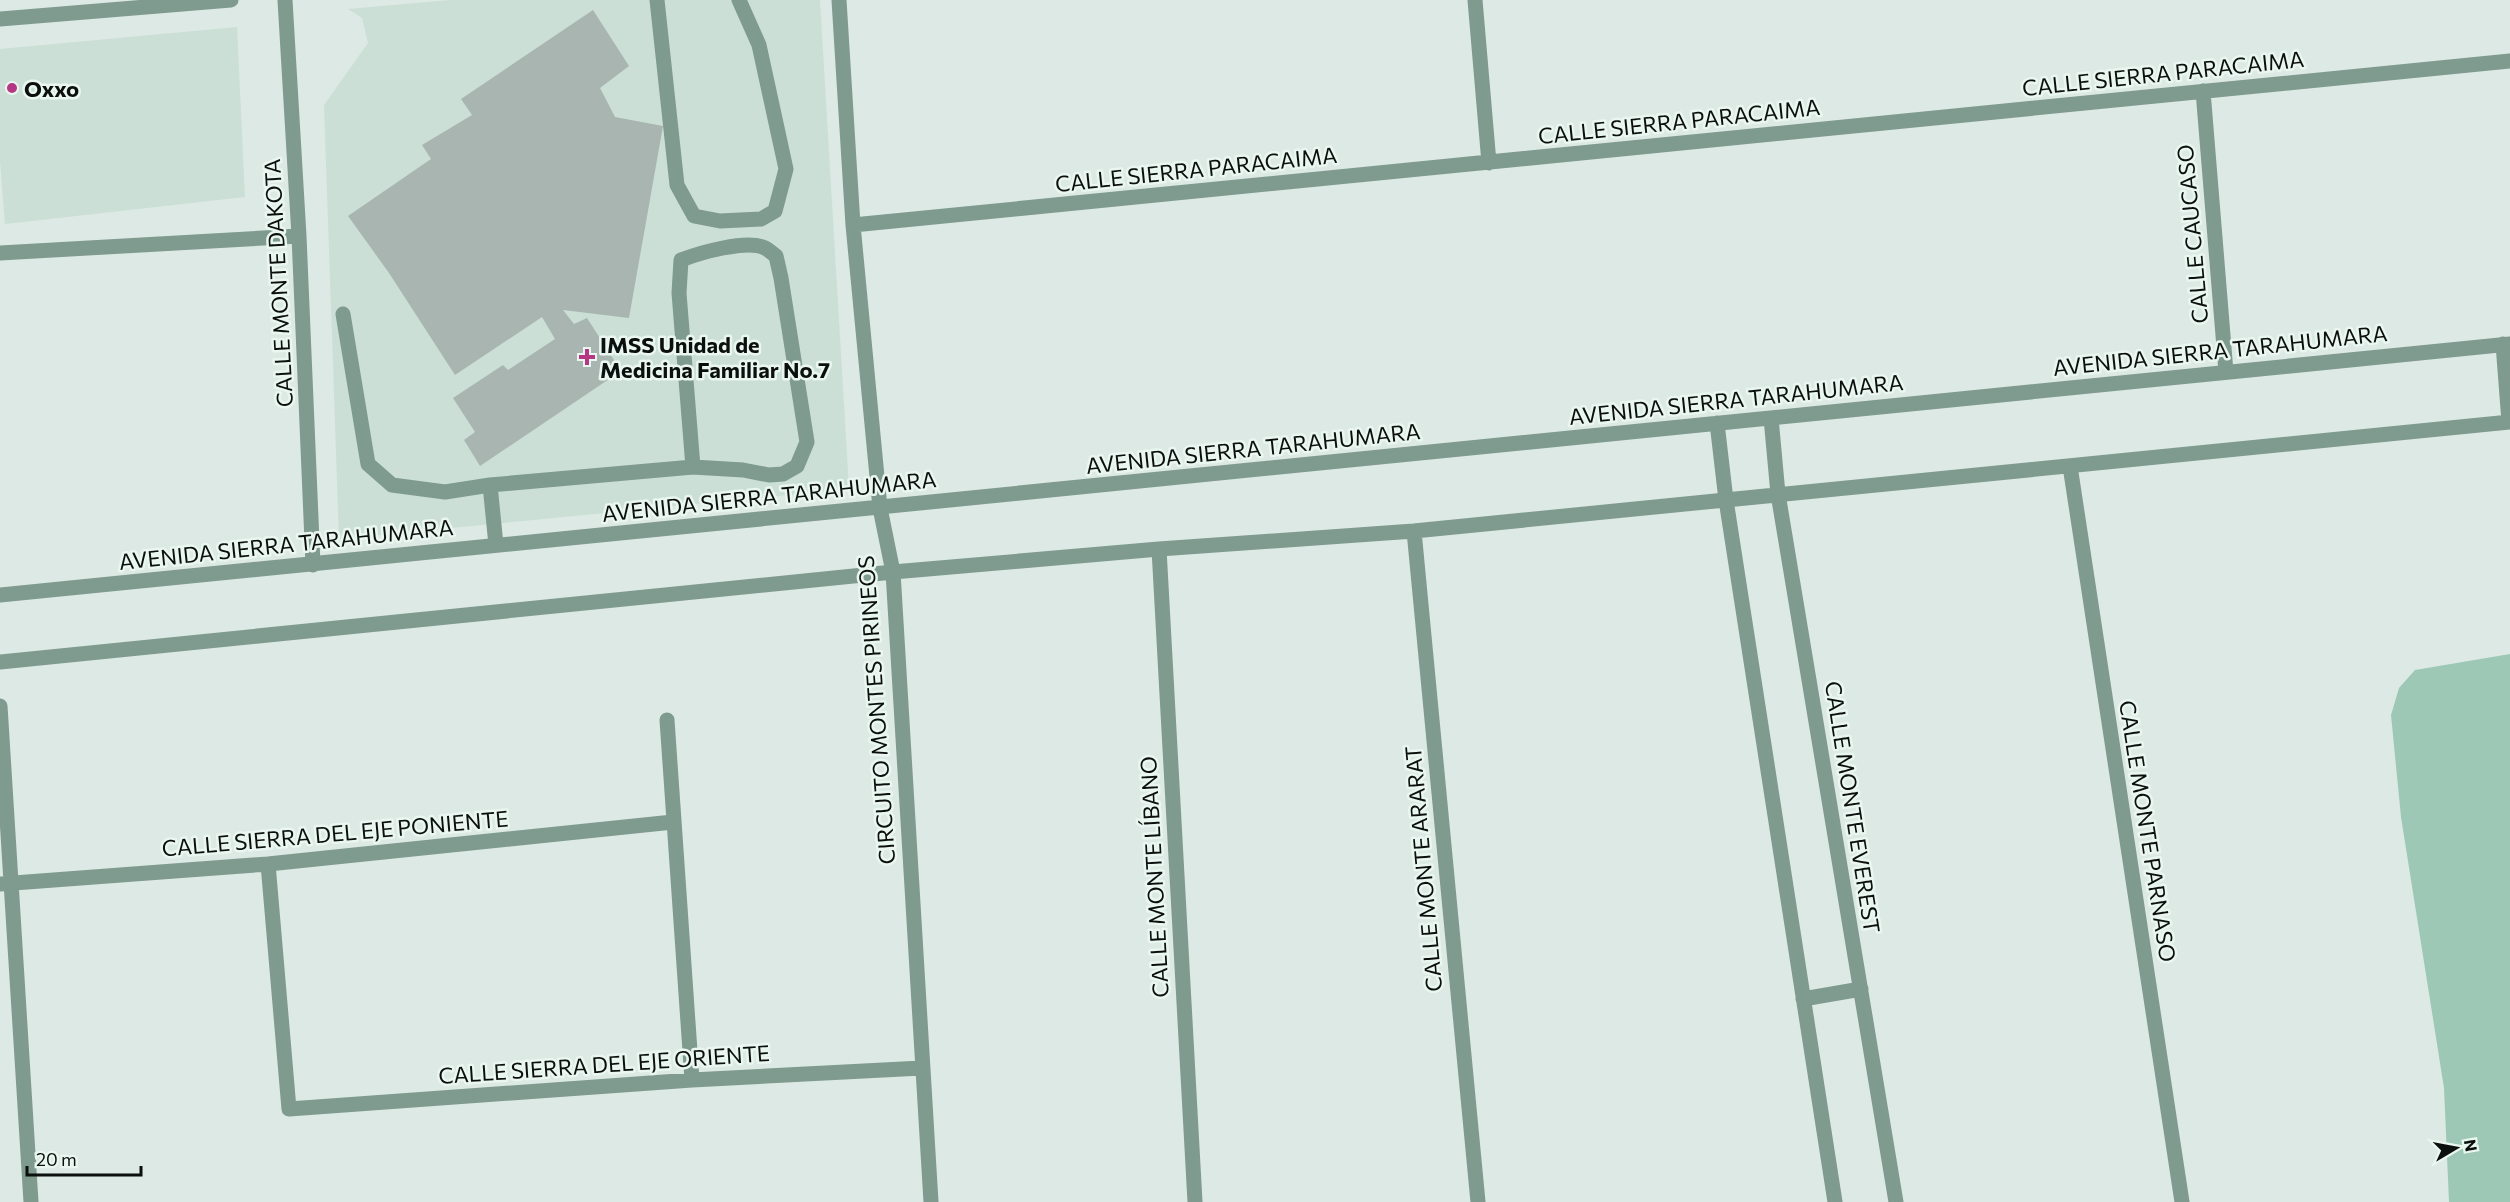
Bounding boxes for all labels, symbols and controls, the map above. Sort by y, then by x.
street label: CALLE SIERRA PARACAIMA [2021,45,2305,101]
place label: Oxxo [24,75,79,102]
marker: Oxxo [5,81,19,95]
street label: CALLE SIERRA PARACAIMA [1537,93,1821,149]
street label: CALLE SIERRA PARACAIMA [1054,141,1338,197]
street label: CALLE CAUCASO [2171,143,2213,325]
street label: CALLE MONTE DAKOTA [258,158,298,408]
street label: AVENIDA SIERRA TARAHUMARA [2051,319,2389,381]
place label: IMSS Unidad de Medicina Familiar No.7 [600,331,830,383]
marker: IMSS Unidad de Medicina Familiar No.7 [578,348,596,366]
street label: AVENIDA SIERRA TARAHUMARA [1567,368,1905,430]
street label: AVENIDA SIERRA TARAHUMARA [1084,417,1422,479]
street label: AVENIDA SIERRA TARAHUMARA [600,465,938,527]
street label: AVENIDA SIERRA TARAHUMARA [117,513,455,575]
street label: CIRCUITO MONTES PIRINEOS [852,555,900,865]
street label: CALLE MONTE EVEREST [1820,679,1886,935]
street label: CALLE MONTE PARNASO [2114,698,2182,964]
street label: CALLE MONTE ARARAT [1399,745,1447,993]
street label: CALLE MONTE LÍBANO [1134,755,1174,999]
street label: CALLE SIERRA DEL EJE PONIENTE [161,804,509,862]
street label: CALLE SIERRA DEL EJE ORIENTE [437,1039,771,1089]
north arrow [2426,1118,2486,1178]
text: N [2461,1138,2482,1153]
scale bar [27,1139,141,1177]
text: 20 m [36,1148,77,1170]

